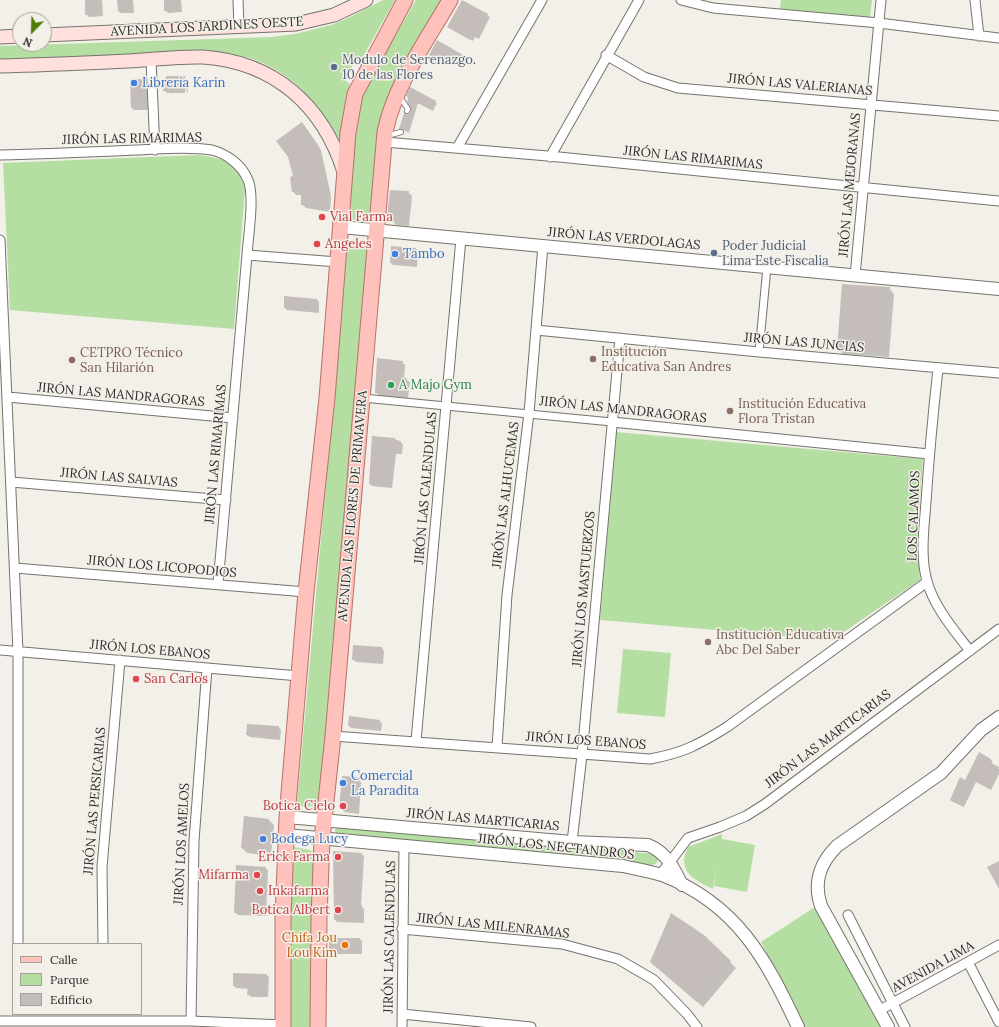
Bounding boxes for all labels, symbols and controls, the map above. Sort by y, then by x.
north arrow [12,12,52,52]
street label: AVENIDA LOS JARDINES OESTE [110,14,304,40]
text: N [21,34,34,50]
place label: Modulo de Serenazgo. 10 de las Flores [342,52,476,83]
marker: Modulo de Serenazgo. 10 de las Flores [329,62,339,72]
street label: JIRÓN LAS VALERIANAS [727,71,873,99]
place label: Librería Karin [142,75,225,91]
marker: Librería Karin [129,78,139,88]
street label: JIRÓN LAS MEJORANAS [836,112,864,258]
street label: JIRÓN LAS RIMARIMAS [62,130,202,148]
street label: JIRÓN LAS RIMARIMAS [623,143,763,173]
place label: Vial Farma [330,209,393,225]
marker: Vial Farma [317,212,327,222]
street label: JIRÓN LAS VERDOLAGAS [547,225,701,253]
place label: Angeles [325,236,372,252]
place label: Poder Judicial Lima Este Fiscalia [722,238,829,269]
marker: Angeles [312,239,322,249]
place label: Tambo [403,246,445,262]
marker: Poder Judicial Lima Este Fiscalia [709,248,719,258]
marker: Tambo [390,249,400,259]
street label: JIRÓN LAS JUNCIAS [743,330,865,356]
place label: Institución Educativa San Andres [601,344,731,375]
place label: CETPRO Técnico San Hilarión [80,345,183,376]
marker: Institución Educativa San Andres [588,354,598,364]
marker: CETPRO Técnico San Hilarión [67,355,77,365]
place label: A Majo Gym [399,377,472,393]
street label: JIRÓN LAS MANDRAGORAS [37,380,205,410]
marker: A Majo Gym [386,380,396,390]
street label: JIRÓN LAS RIMARIMAS [202,384,230,524]
street label: AVENIDA LAS FLORES DE PRIMAVERA [335,390,371,622]
street label: JIRÓN LAS MANDRAGORAS [539,393,707,427]
place label: Institución Educativa Flora Tristan [738,396,866,427]
marker: Institución Educativa Flora Tristan [725,406,735,416]
street label: JIRÓN LAS CALENDULAS [412,411,440,565]
street label: JIRÓN LAS ALHUCEMAS [489,421,523,569]
street label: JIRÓN LAS SALVIAS [60,465,178,491]
street label: LOS CALAMOS [905,470,923,562]
street label: JIRÓN LOS MASTUERZOS [569,510,599,668]
street label: JIRÓN LOS LICOPODIOS [87,553,237,581]
place label: Institución Educativa Abc Del Saber [716,627,844,658]
street label: JIRÓN LOS EBANOS [89,637,211,663]
marker: Institución Educativa Abc Del Saber [703,637,713,647]
place label: San Carlos [144,671,208,687]
marker: San Carlos [131,674,141,684]
street label: JIRÓN LAS MARTICARIAS [762,687,894,791]
street label: JIRÓN LAS PERSICARIAS [81,726,109,876]
street label: JIRÓN LOS EBANOS [525,729,647,753]
place label: Comercial La Paradita [351,768,419,799]
marker: Comercial La Paradita [338,778,348,788]
street label: JIRÓN LOS AMELOS [171,782,193,906]
place label: Botica Cielo [263,798,335,814]
marker: Botica Cielo [338,801,348,811]
street label: JIRÓN LAS MARTICARIAS [406,806,560,834]
place label: Bodega Lucy [271,831,348,847]
street label: JIRÓN LOS NECTANDROS [477,831,635,863]
marker: Bodega Lucy [258,834,268,844]
place label: Erick Farma [258,849,330,865]
marker: Erick Farma [333,852,343,862]
street label: JIRÓN LAS CALENDULAS [381,860,399,1014]
place label: Mifarma [198,867,249,883]
marker: Mifarma [252,870,262,880]
place label: Inkafarma [268,883,329,899]
marker: Inkafarma [255,886,265,896]
place label: Botica Albert [252,902,330,918]
marker: Botica Albert [333,905,343,915]
street label: JIRÓN LAS MILENRAMAS [416,910,570,942]
place label: Chifa Jou Lou Kim [282,930,337,961]
street label: AVENIDA LIMA [889,938,977,996]
marker: Chifa Jou Lou Kim [340,940,350,950]
legend [12,943,142,1015]
text: Calle [50,952,78,967]
text: Parque [50,972,89,987]
text: Edificio [50,992,92,1007]

